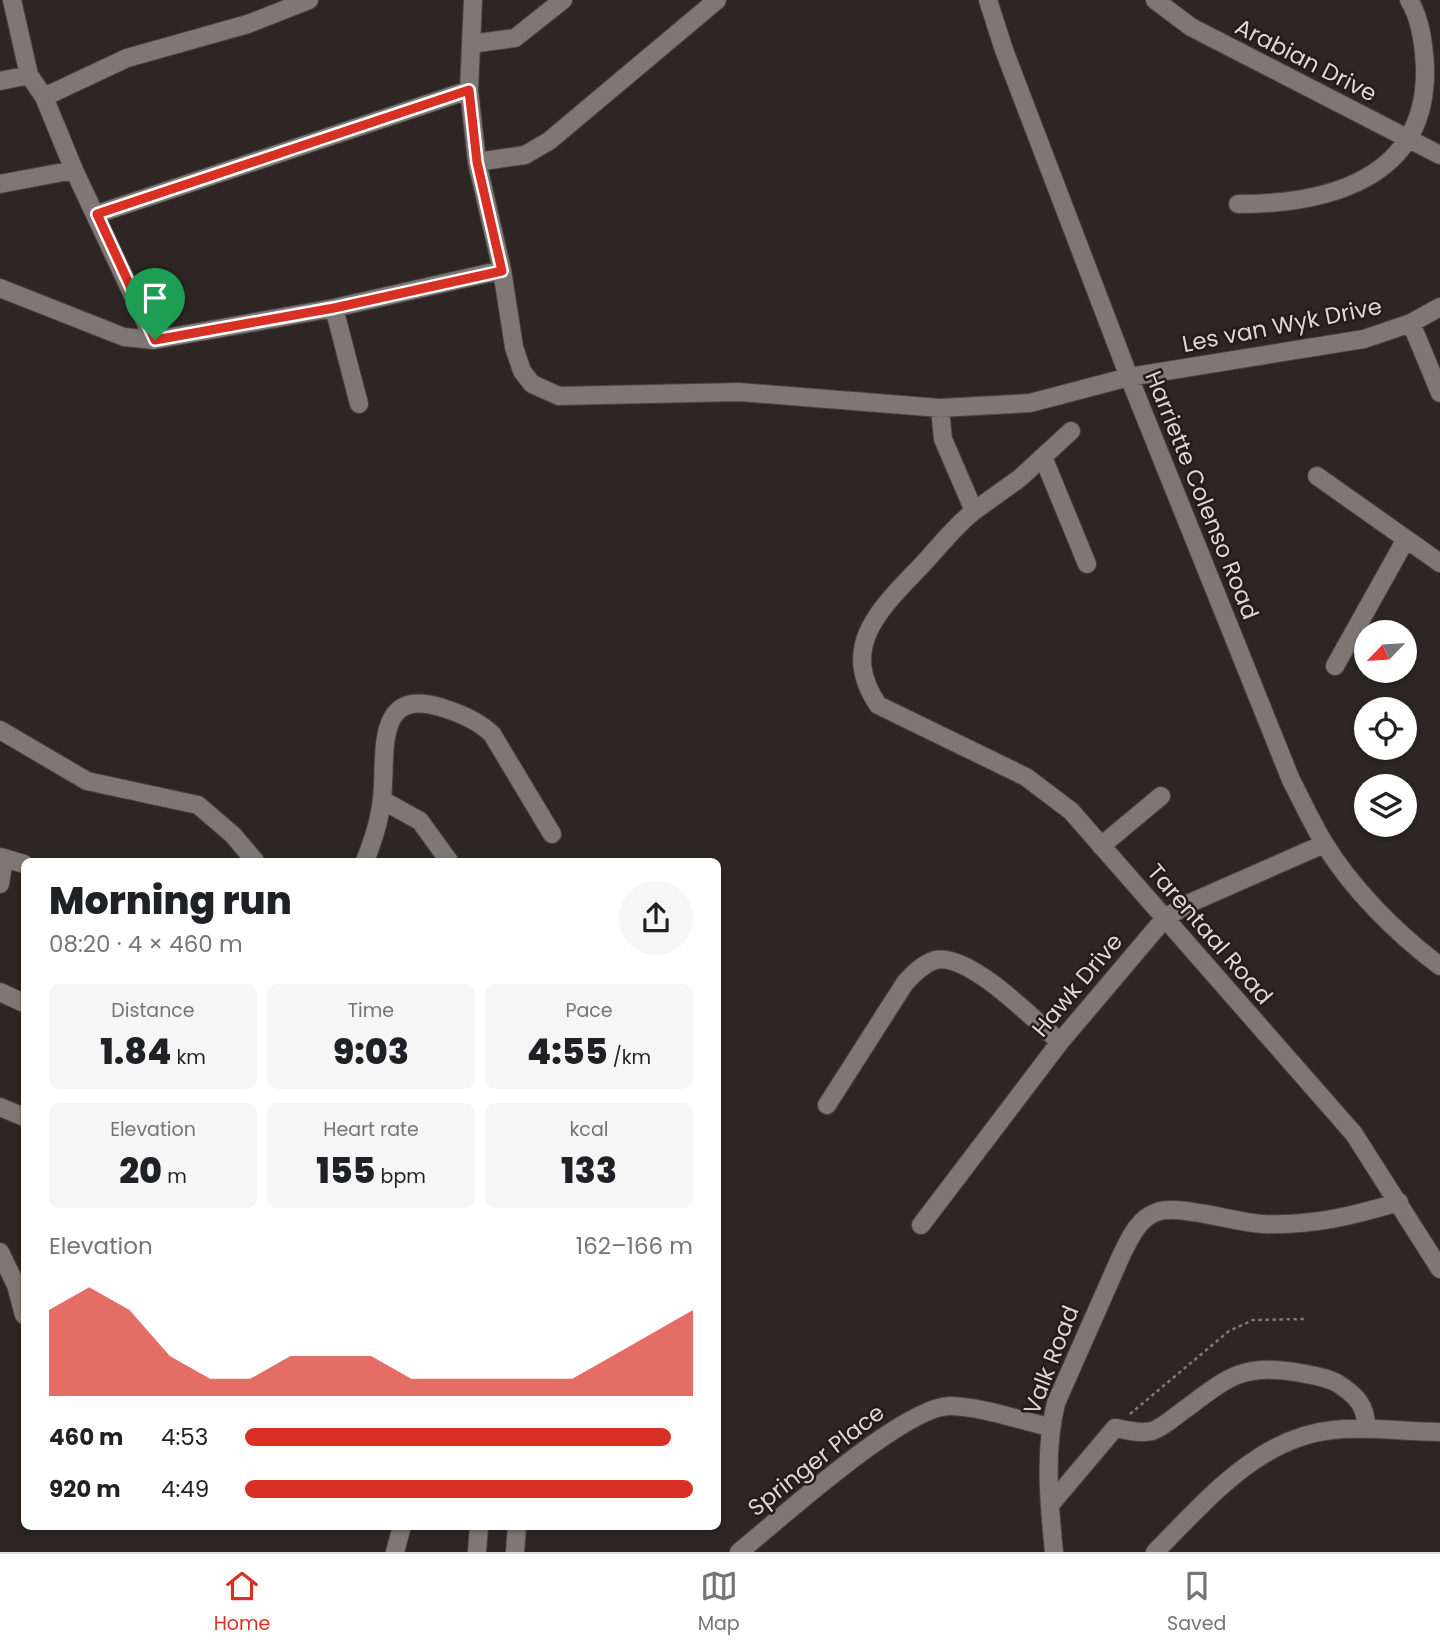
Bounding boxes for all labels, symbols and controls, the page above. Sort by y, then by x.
street label: Arabian Drive [1230,11,1382,109]
pin [125,268,185,340]
icon: arrive [136,279,174,317]
street label: Les van Wyk Drive [1179,290,1385,360]
street label: Harriette Colenso Road [1137,366,1267,624]
north arrow [1354,620,1418,682]
map controls [1354,620,1417,837]
button: locate [1354,697,1417,760]
button: layers [1354,774,1417,837]
street label: Tarentaal Road [1140,857,1280,1011]
text: Morning run [49,874,292,927]
button: share [619,881,693,955]
street label: Hawk Drive [1024,926,1130,1044]
text: 08:20 · 4 × 460 m [49,928,243,960]
text: Distance [111,997,195,1024]
text: Time [348,997,394,1024]
text: Pace [565,997,613,1024]
text: 1.84 [100,1027,171,1076]
text: 9:03 [333,1027,409,1076]
text: 4:55 [527,1027,608,1076]
text: km [171,1044,206,1071]
text: /km [608,1044,651,1071]
text: Elevation [110,1116,196,1143]
text: Heart rate [323,1116,419,1143]
text: kcal [570,1116,608,1143]
text: 20 [119,1146,162,1195]
text: 155 [316,1146,376,1195]
text: 133 [561,1146,617,1195]
text: m [162,1163,187,1190]
text: bpm [376,1163,426,1190]
text: Elevation [49,1230,153,1262]
text: 162–166 m [576,1230,693,1262]
street label: Valk Road [1016,1301,1086,1419]
street label: Springer Place [741,1397,891,1523]
text: 460 m [49,1421,123,1453]
text: 4:53 [161,1421,208,1453]
text: 920 m [49,1473,121,1505]
text: 4:49 [161,1473,209,1505]
tab: Home [214,1567,270,1638]
tab: Map [698,1567,740,1638]
tab: Saved [1167,1567,1226,1638]

